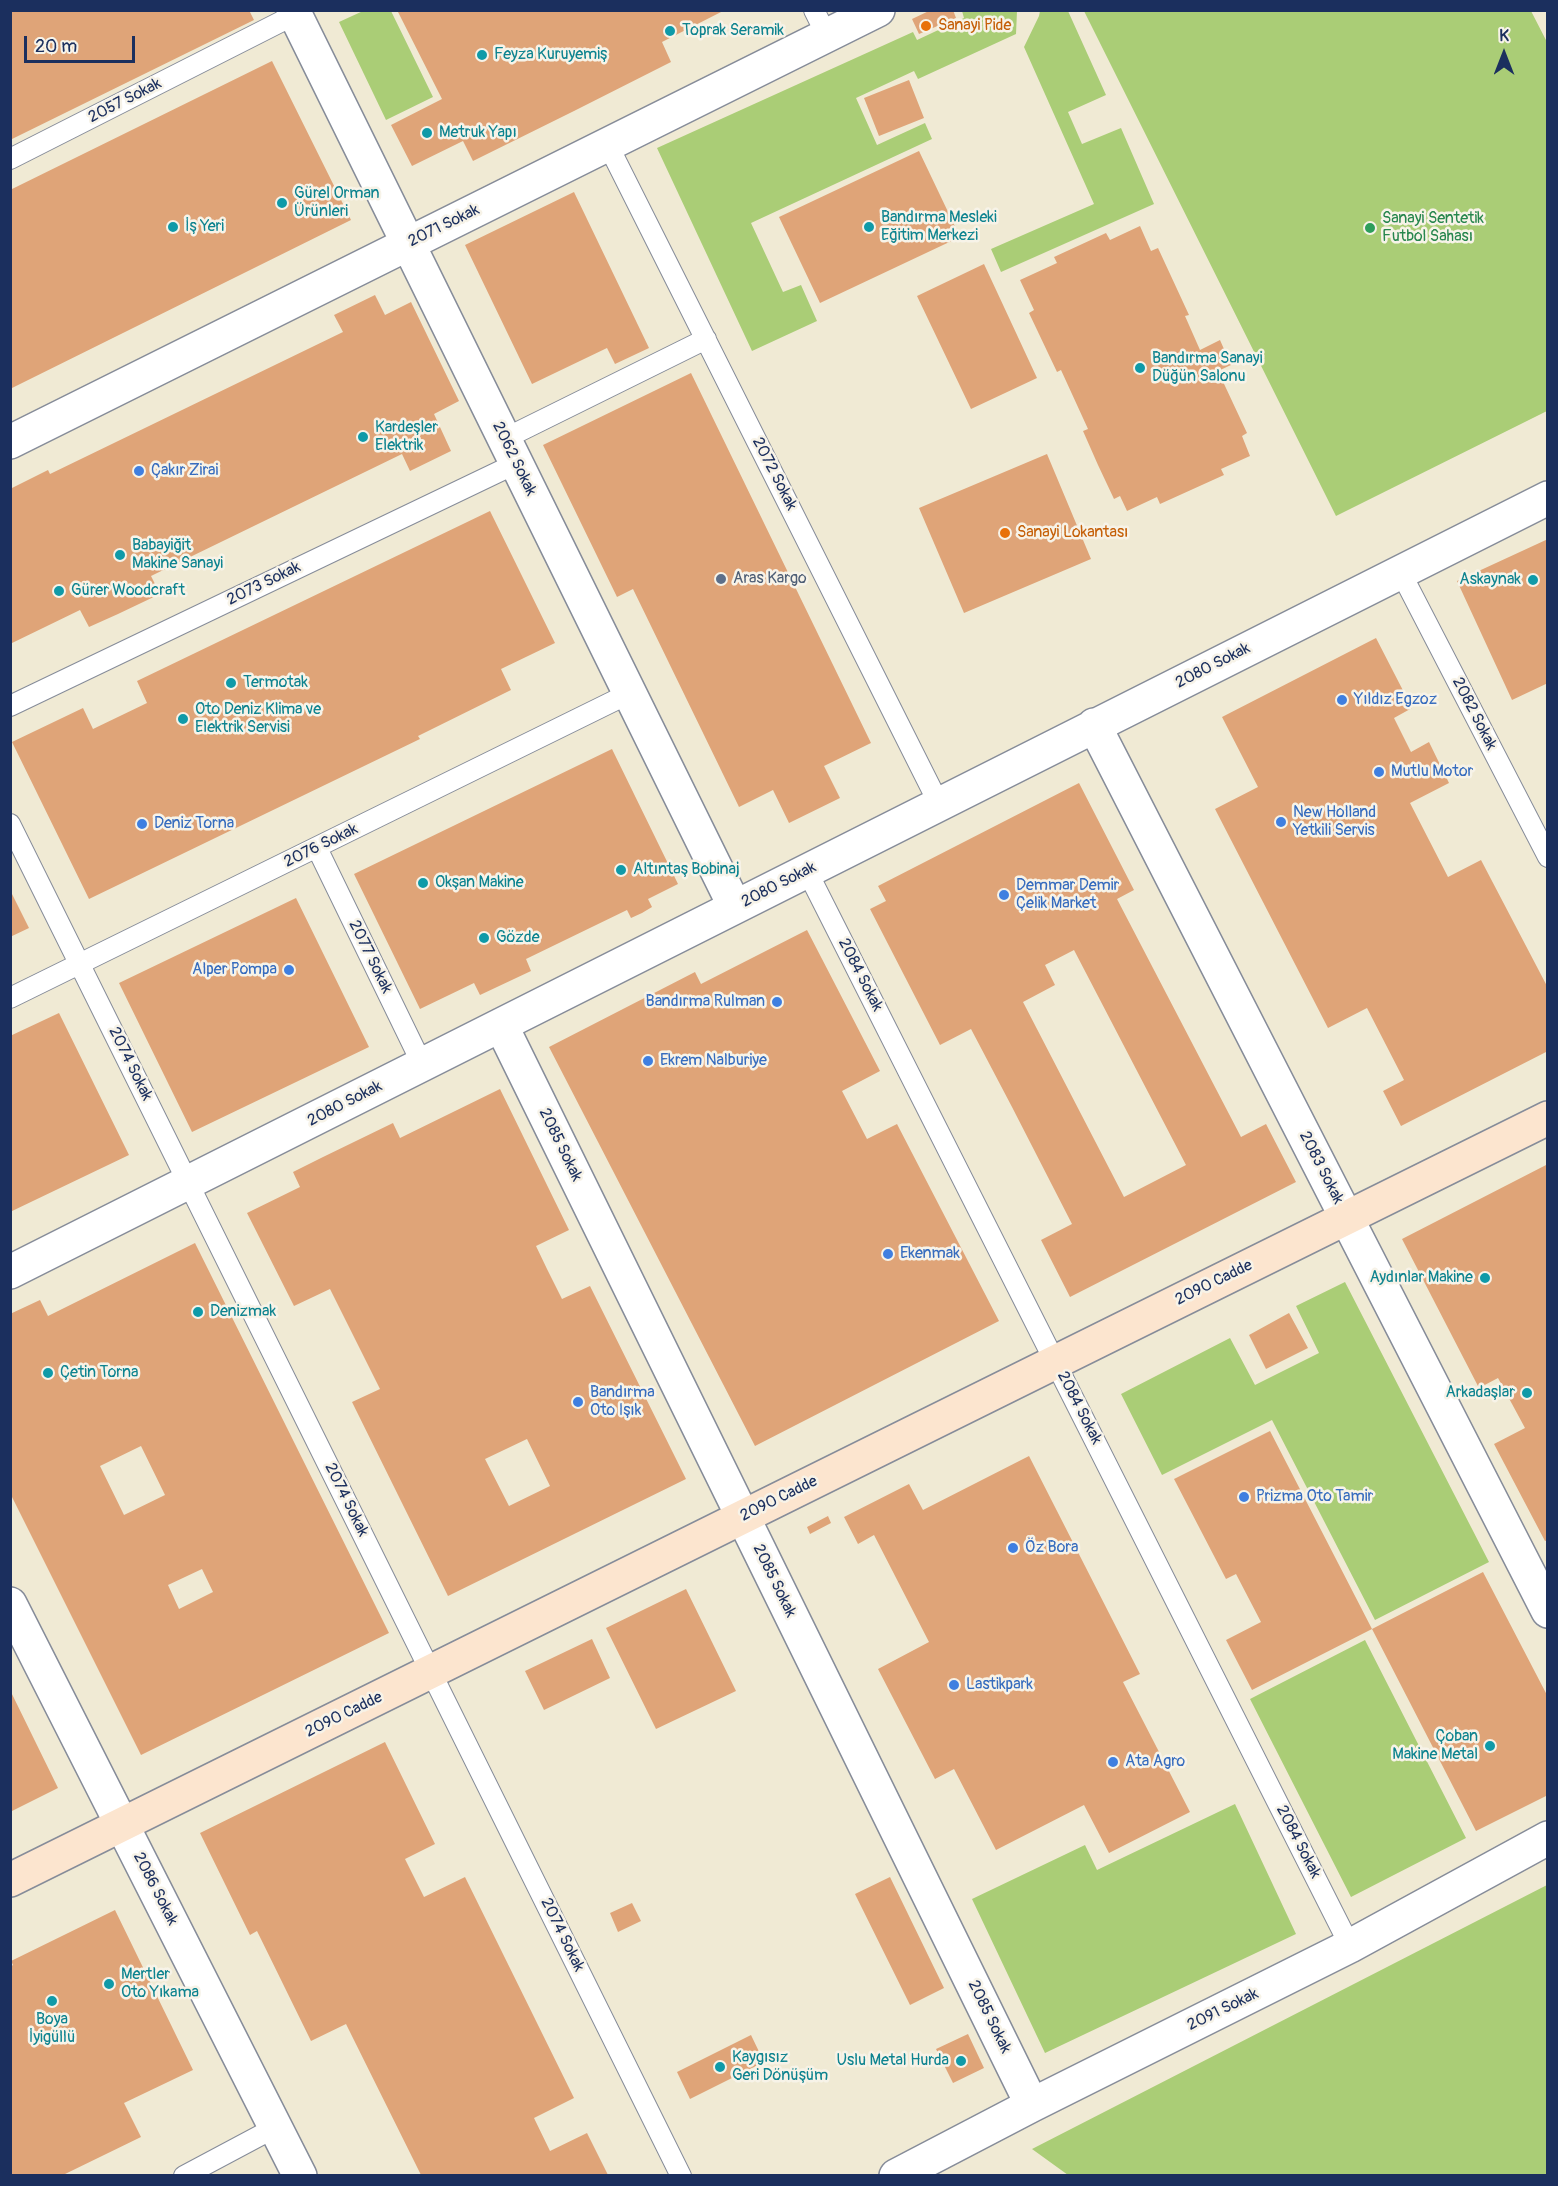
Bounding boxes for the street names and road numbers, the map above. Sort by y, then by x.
street label: 2057 Sokak [85,74,165,128]
street label: 2071 Sokak [405,201,483,251]
street label: 2062 Sokak [488,419,540,499]
street label: 2072 Sokak [747,434,801,514]
street label: 2073 Sokak [224,558,304,610]
street label: 2080 Sokak [1173,639,1253,693]
street label: 2082 Sokak [1448,674,1500,754]
street label: 2076 Sokak [281,820,361,872]
street label: 2080 Sokak [739,858,819,912]
street label: 2077 Sokak [344,917,396,997]
street label: 2084 Sokak [833,935,887,1015]
street label: 2074 Sokak [104,1024,156,1104]
street label: 2080 Sokak [305,1077,385,1131]
street label: 2085 Sokak [534,1105,586,1185]
street label: 2083 Sokak [1295,1128,1347,1208]
street label: 2090 Cadde [1172,1256,1256,1310]
street label: 2084 Sokak [1052,1368,1106,1448]
street label: 2074 Sokak [320,1460,372,1540]
street label: 2090 Cadde [737,1472,821,1526]
street label: 2085 Sokak [748,1541,800,1621]
street label: 2090 Cadde [302,1688,386,1742]
street label: 2084 Sokak [1271,1802,1325,1882]
street label: 2086 Sokak [128,1849,182,1929]
street label: 2074 Sokak [536,1895,588,1975]
street label: 2085 Sokak [963,1977,1015,2057]
street label: 2091 Sokak [1184,1985,1262,2035]

